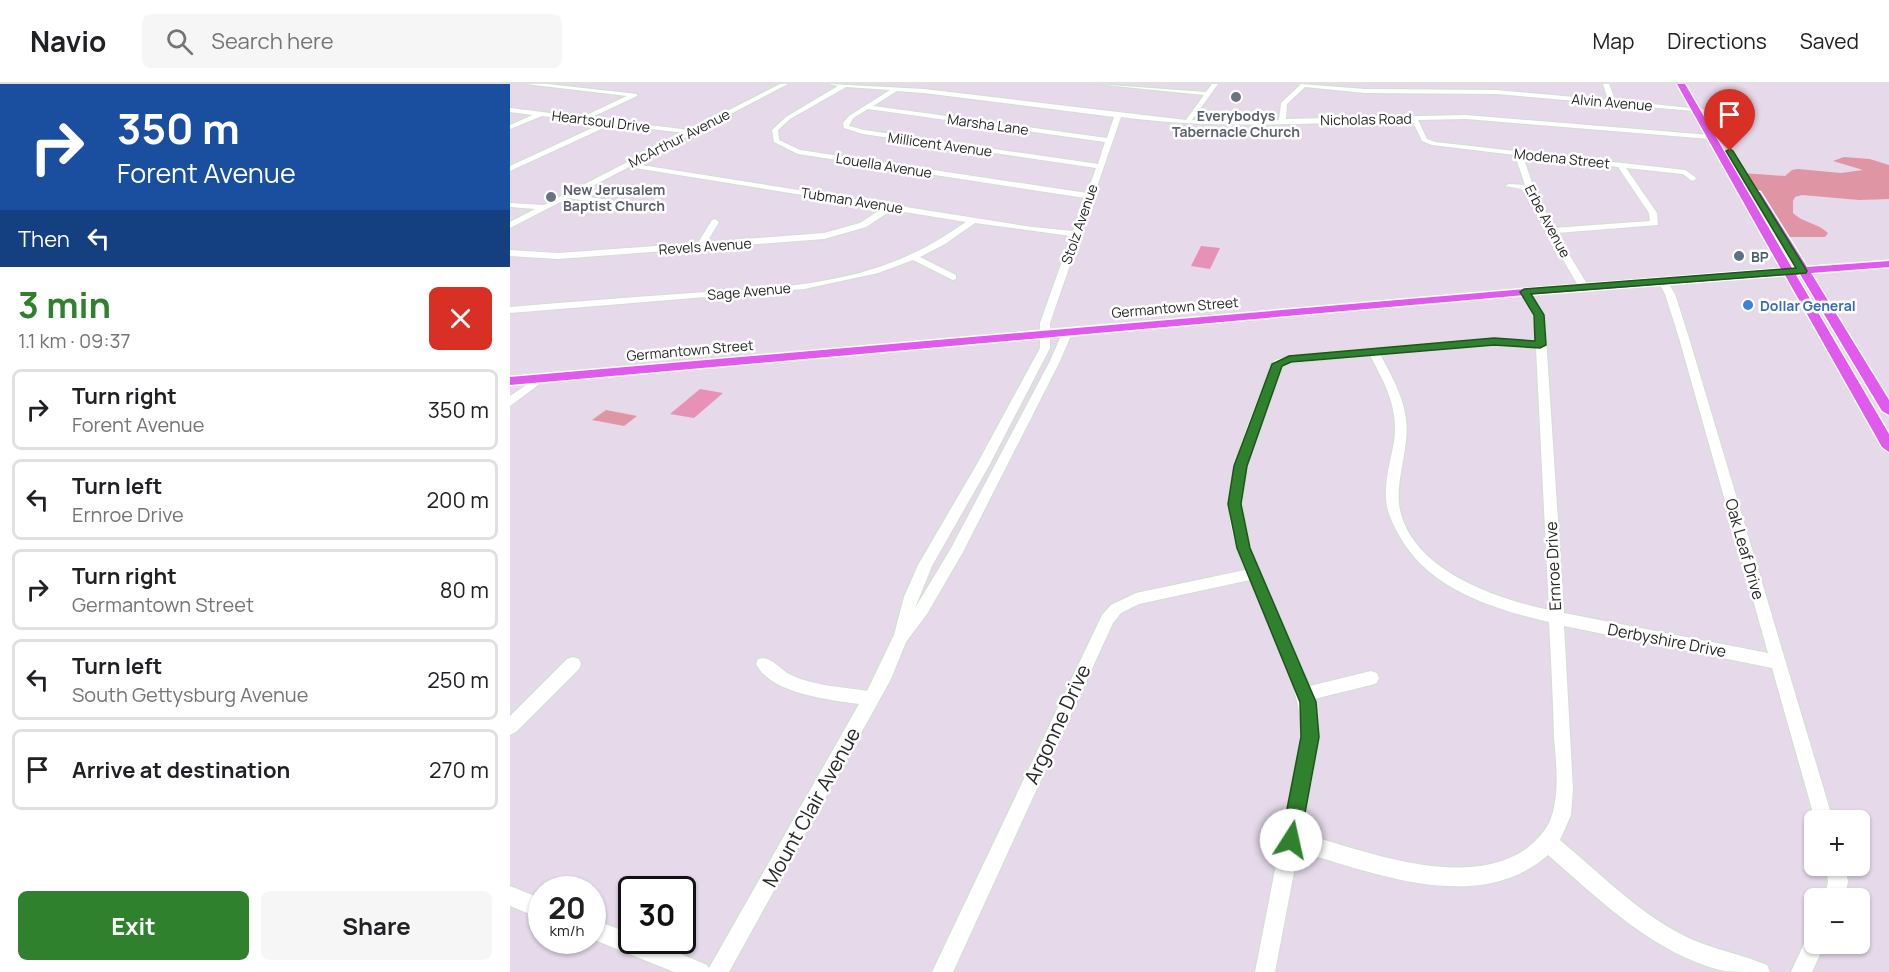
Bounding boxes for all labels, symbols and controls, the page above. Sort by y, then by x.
search box [142,14,562,68]
text: Navio [30,22,106,60]
icon: search [163,25,196,58]
text: Search here [211,26,334,56]
text: Map [1593,27,1634,55]
text: Directions [1667,27,1767,55]
text: Saved [1800,27,1859,55]
street label: Alvin Avenue [1571,89,1653,115]
pin [1704,89,1755,151]
marker: Everybodys Tabernacle Church [1229,90,1243,104]
icon: arrive [1713,98,1746,131]
text: 350 m [117,99,240,157]
street label: McArthur Avenue [625,104,733,172]
street label: Heartsoul Drive [551,106,651,136]
place label: Everybodys Tabernacle Church [1172,106,1300,141]
icon: right [18,108,96,186]
street label: Marsha Lane [946,109,1030,139]
street label: Nicholas Road [1320,109,1412,129]
street label: Millicent Avenue [887,127,993,161]
street label: Modena Street [1513,144,1611,173]
street label: Louella Avenue [835,148,933,182]
text: Forent Avenue [117,154,296,191]
place label: New Jerusalem Baptist Church [563,180,665,215]
street label: Stolz Avenue [1056,181,1102,267]
street label: Erbe Avenue [1521,181,1575,261]
street label: Tubman Avenue [800,183,904,217]
marker: New Jerusalem Baptist Church [544,190,558,204]
icon: left [82,222,115,255]
text: Then [18,224,70,254]
street label: Revels Avenue [658,233,752,259]
place label: BP [1751,247,1769,266]
marker: BP [1732,249,1746,263]
street label: Sage Avenue [707,278,791,304]
text: 3 min [18,280,111,329]
button: close [429,287,492,350]
street label: Germantown Street [1111,292,1240,322]
place label: Dollar General [1760,296,1856,315]
marker: Dollar General [1741,298,1755,312]
text: 1.1 km · 09:37 [18,327,131,354]
street label: Germantown Street [626,335,755,365]
text: Turn right [72,381,177,411]
icon: right [21,393,54,426]
text: 350 m [428,395,489,425]
text: Forent Avenue [72,411,204,438]
text: Turn left [72,471,162,501]
icon: left [21,483,54,516]
text: 200 m [427,485,489,515]
street label: Oak Leaf Drive [1720,496,1770,602]
text: Ernroe Drive [72,501,184,528]
street label: Ernroe Drive [1540,521,1566,611]
text: Turn right [72,561,177,591]
icon: right [21,573,54,606]
text: 80 m [440,575,489,605]
text: Germantown Street [72,591,254,618]
street label: Derbyshire Drive [1606,618,1728,662]
text: Turn left [72,651,162,681]
street label: Argonne Drive [1017,660,1097,788]
icon: left [21,663,54,696]
text: 250 m [427,665,489,695]
text: South Gettysburg Avenue [72,681,308,708]
street label: Mount Clair Avenue [756,722,866,892]
icon: arrive [21,753,54,786]
text: Arrive at destination [72,755,290,785]
text: 270 m [429,755,489,785]
position arrow [1259,808,1323,872]
map controls [1804,810,1870,954]
button: + [1804,810,1870,876]
speed limit sign: 30 [618,876,696,954]
text: 20 [548,887,586,928]
button: − [1804,888,1870,954]
button: Exit [18,891,249,960]
button: Share [261,891,492,960]
text: km/h [550,920,584,941]

